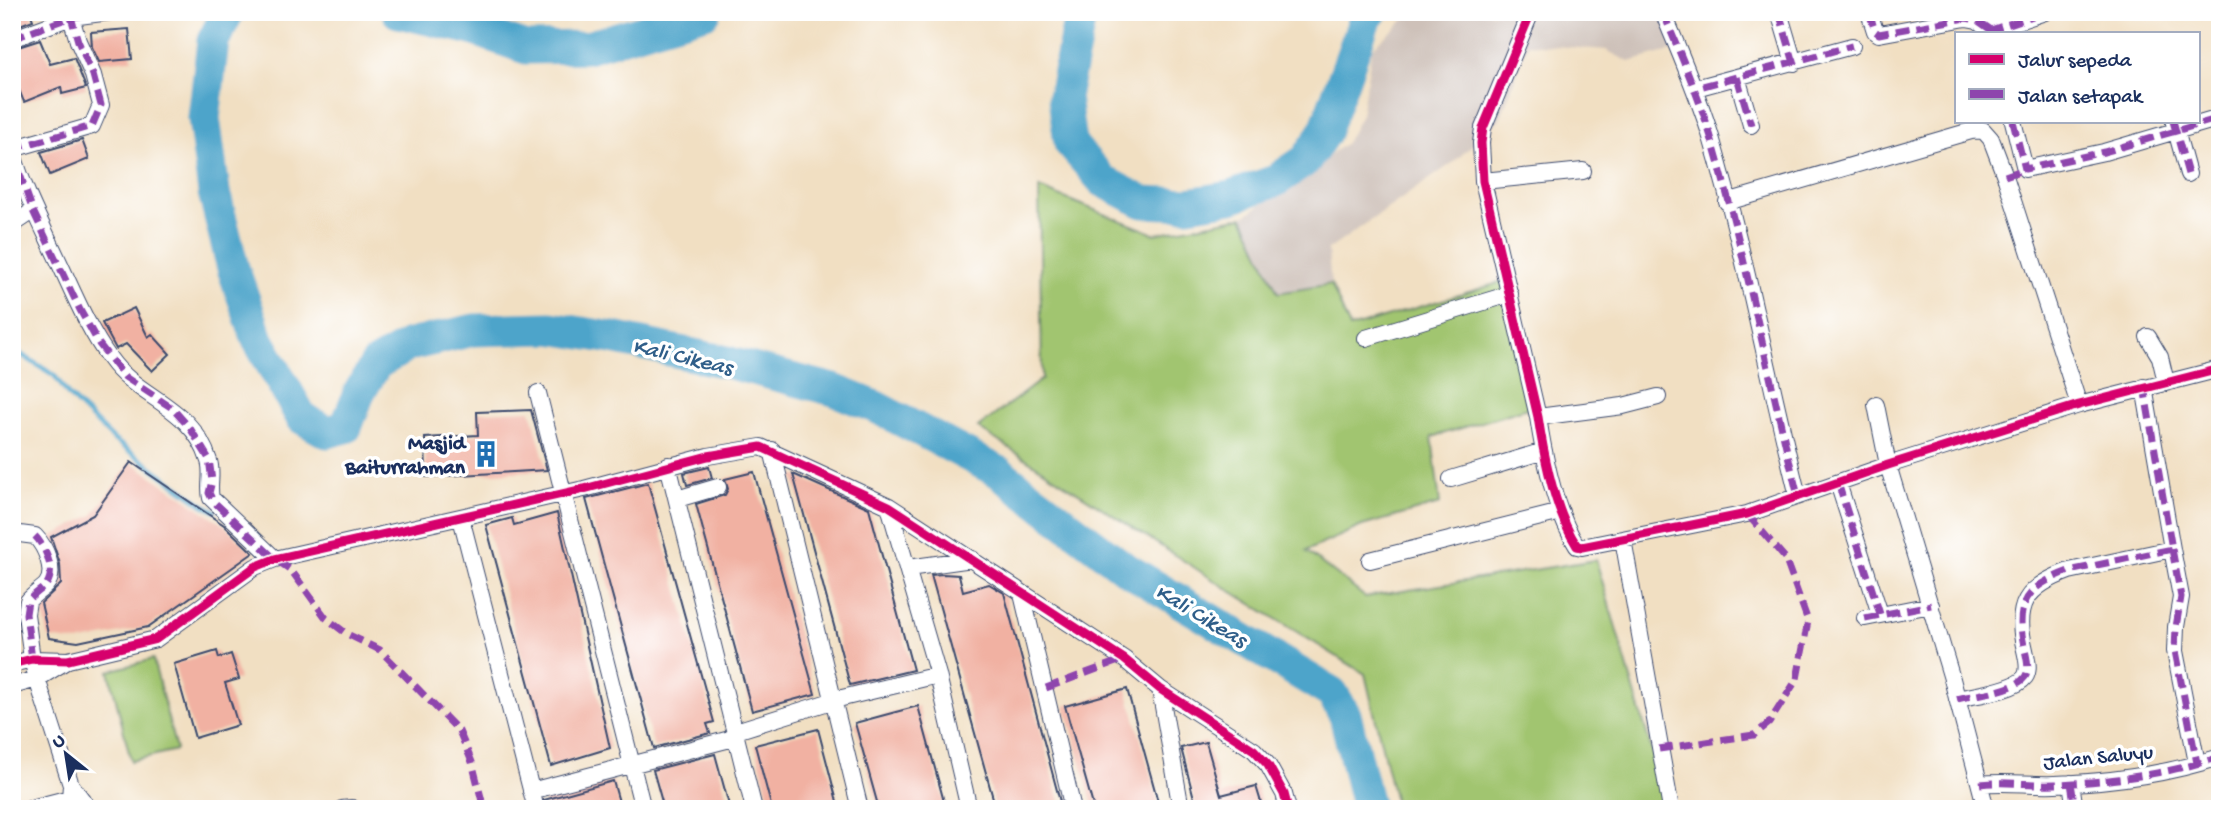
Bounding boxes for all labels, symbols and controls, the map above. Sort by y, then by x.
legend [1955,32,2200,122]
text: Jalur sepeda [2018,50,2133,75]
text: Jalan setapak [2018,86,2145,111]
water label: Kali Cikeas [630,334,737,384]
place label: Masjid Baiturrahman [344,433,468,482]
building icon: Masjid Baiturrahman [471,439,501,469]
water label: Kali Cikeas [1150,579,1253,656]
north arrow [32,720,102,790]
text: U [49,730,70,755]
street label: Jalan Saluyu [2042,741,2155,778]

